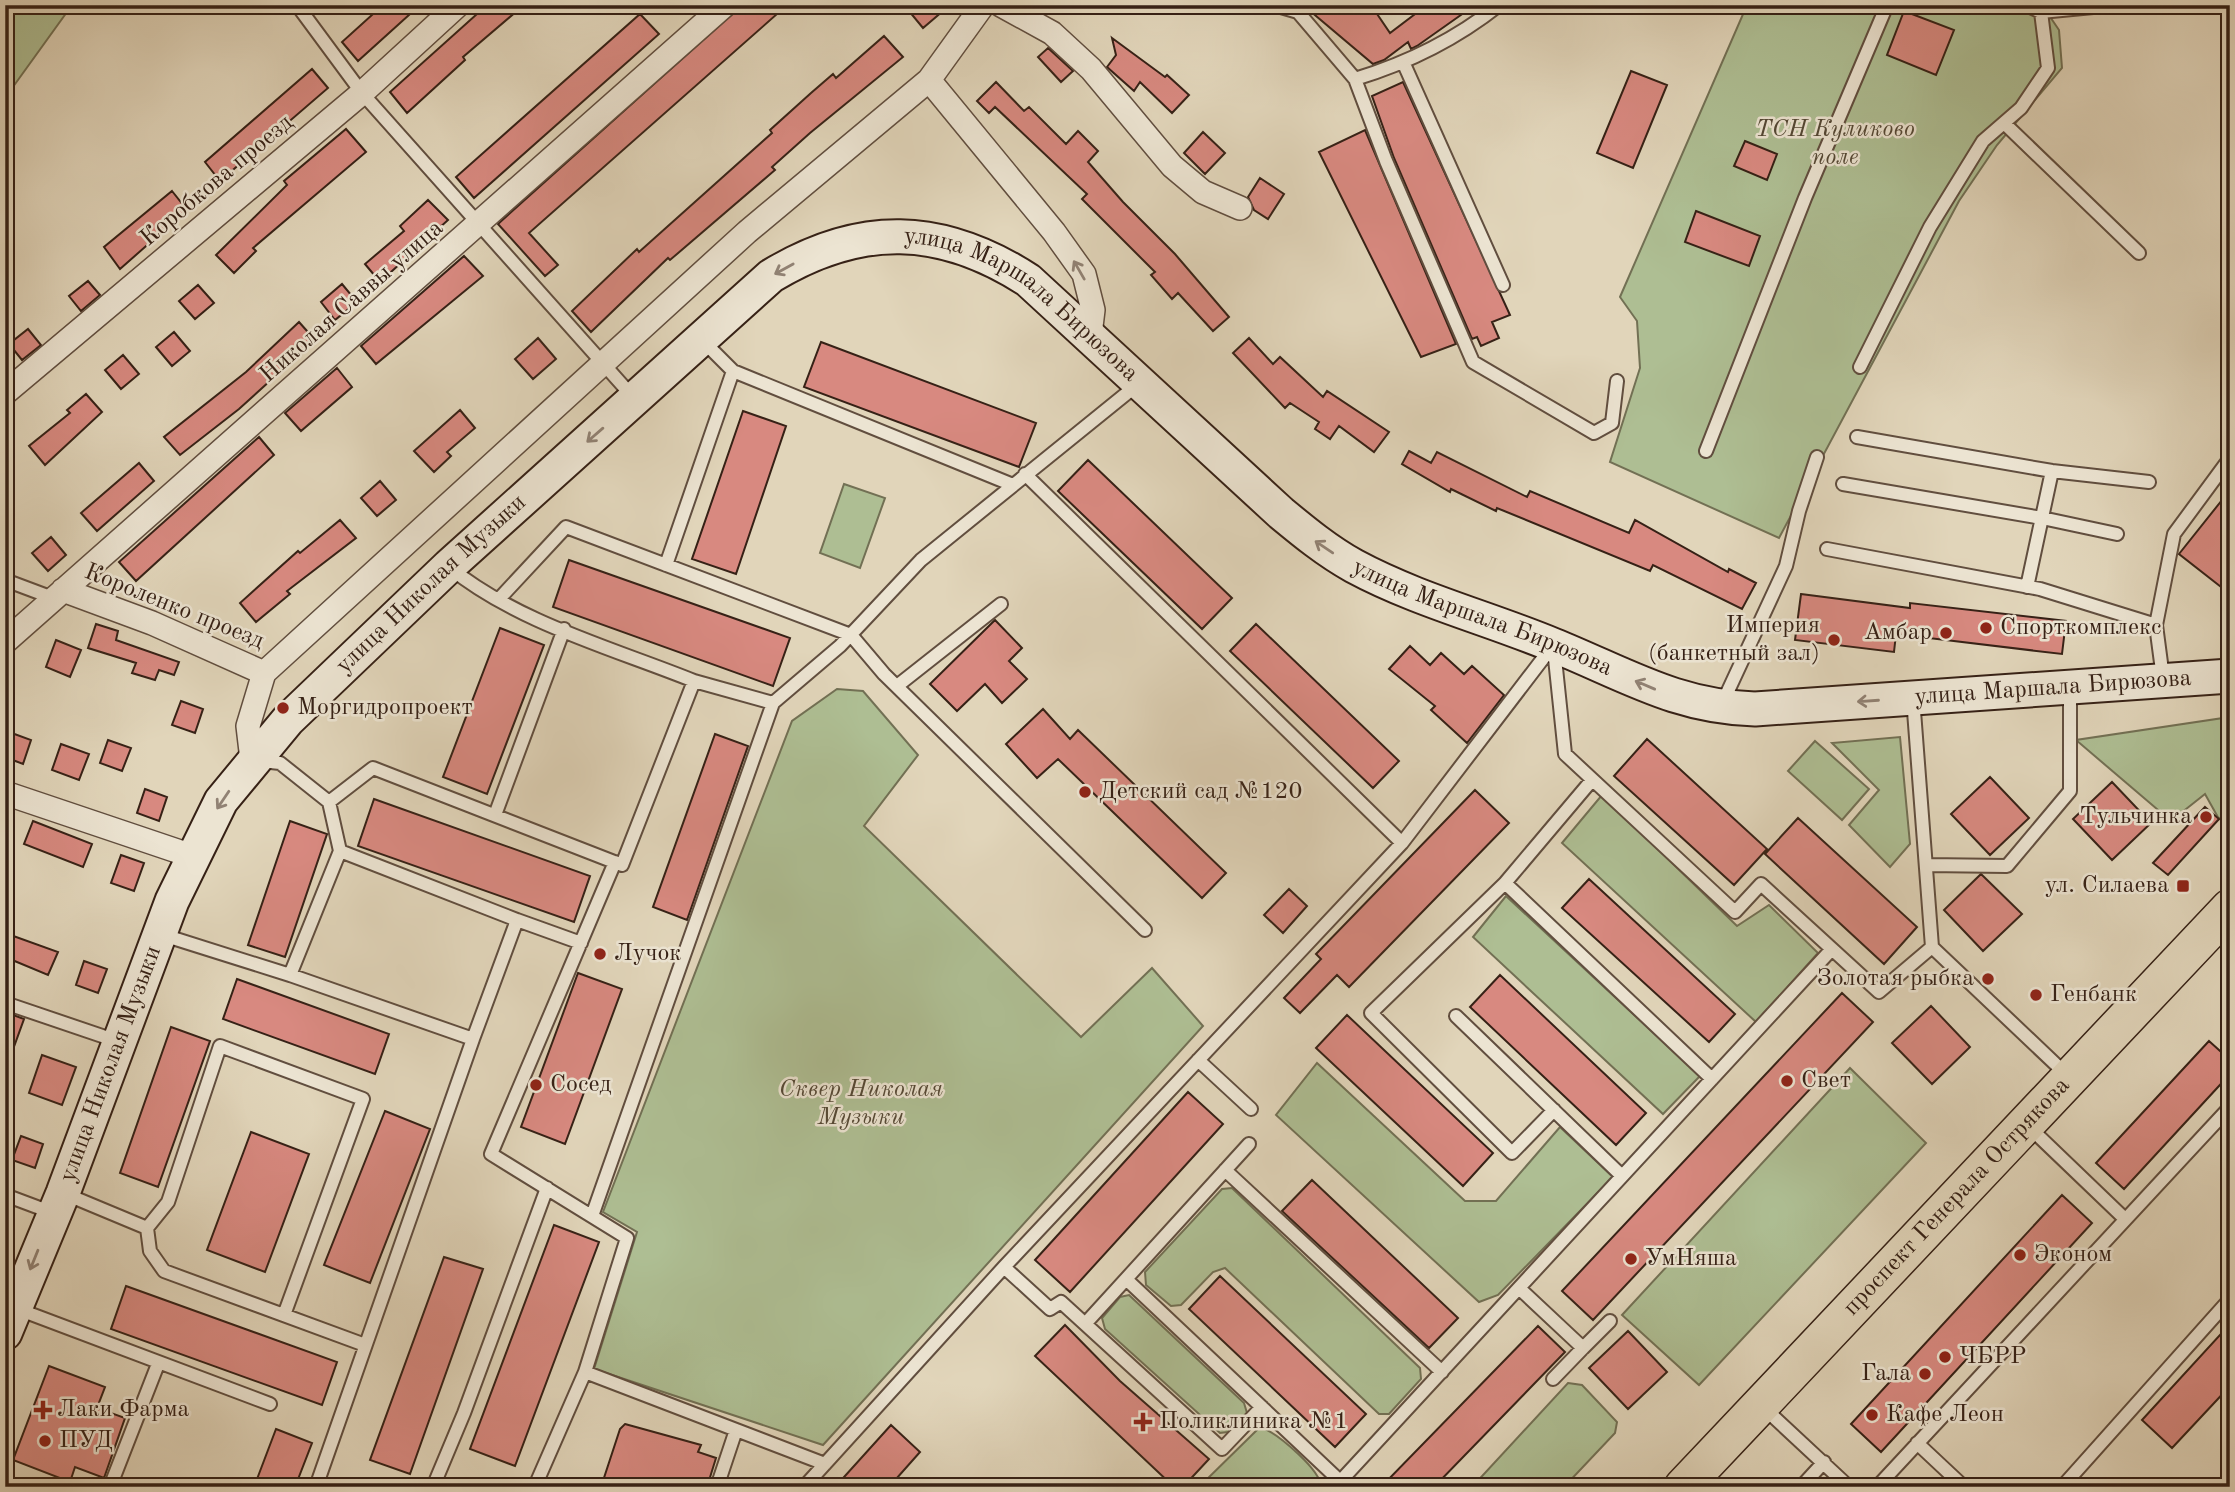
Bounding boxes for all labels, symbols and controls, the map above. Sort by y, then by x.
street label: Коробкова проезд [136,110,298,251]
park label: ТСН Куликово поле [1755,118,1915,170]
street label: Николая Саввы улица [256,216,448,388]
street label: улица Маршала Бирюзова [903,225,1142,387]
one-way arrow [1072,260,1086,280]
one-way arrow [774,262,794,276]
one-way arrow [586,427,604,443]
street label: улица Николая Музыки [332,490,531,679]
one-way arrow [1315,540,1334,554]
street label: улица Маршала Бирюзова [1348,555,1616,681]
street label: Короленко проезд [81,560,267,654]
place label: Империя (банкетный зал) [1648,614,1820,666]
place label: Спорткомплекс [2000,616,2161,640]
marker: Спорткомплекс [1978,620,1994,636]
place label: Амбар [1864,621,1932,645]
marker: Амбар [1938,625,1954,641]
marker: Империя (банкетный зал) [1826,632,1842,648]
street label: улица Маршала Бирюзова [1914,667,2192,710]
one-way arrow [1634,678,1656,691]
one-way arrow [1858,695,1880,708]
place label: Моргидропроект [297,696,473,720]
marker: Моргидропроект [275,700,291,716]
place label: Детский сад №120 [1099,780,1302,804]
marker: Детский сад №120 [1077,784,1093,800]
one-way arrow [216,790,230,809]
place label: Тульчинка [2079,805,2192,829]
marker: Тульчинка [2198,809,2214,825]
place label: ул. Силаева [2045,874,2169,898]
marker: ул. Силаева [2175,878,2191,894]
place label: Лучок [614,942,681,966]
street label: улица Николая Музыки [56,943,166,1186]
marker: Лучок [592,946,608,962]
place label: Золотая рыбка [1817,967,1974,991]
marker: Золотая рыбка [1980,971,1996,987]
place label: Генбанк [2050,983,2137,1007]
marker: Генбанк [2028,987,2044,1003]
place label: Свет [1801,1069,1851,1093]
place label: Сосед [550,1073,611,1097]
marker: Свет [1779,1073,1795,1089]
street label: проспект Генерала Острякова [1839,1073,2075,1321]
marker: Сосед [528,1077,544,1093]
park label: Сквер Николая Музыки [779,1078,943,1130]
place label: Эконом [2034,1243,2112,1267]
place label: УмНяша [1645,1247,1737,1271]
marker: Эконом [2012,1247,2028,1263]
one-way arrow [27,1249,40,1271]
marker: УмНяша [1623,1251,1639,1267]
place label: ЧБРР [1959,1345,2026,1369]
marker: ЧБРР [1937,1349,1953,1365]
place label: Гала [1861,1362,1911,1386]
marker: Гала [1917,1366,1933,1382]
place label: Лаки Фарма [57,1398,189,1422]
marker: Лаки Фарма [35,1402,51,1418]
place label: Кафе Леон [1886,1403,2004,1427]
marker: Кафе Леон [1864,1407,1880,1423]
place label: Поликлиника №1 [1159,1410,1348,1434]
marker: Поликлиника №1 [1133,1412,1153,1432]
place label: ПУД [59,1429,113,1453]
marker: ПУД [37,1433,53,1449]

